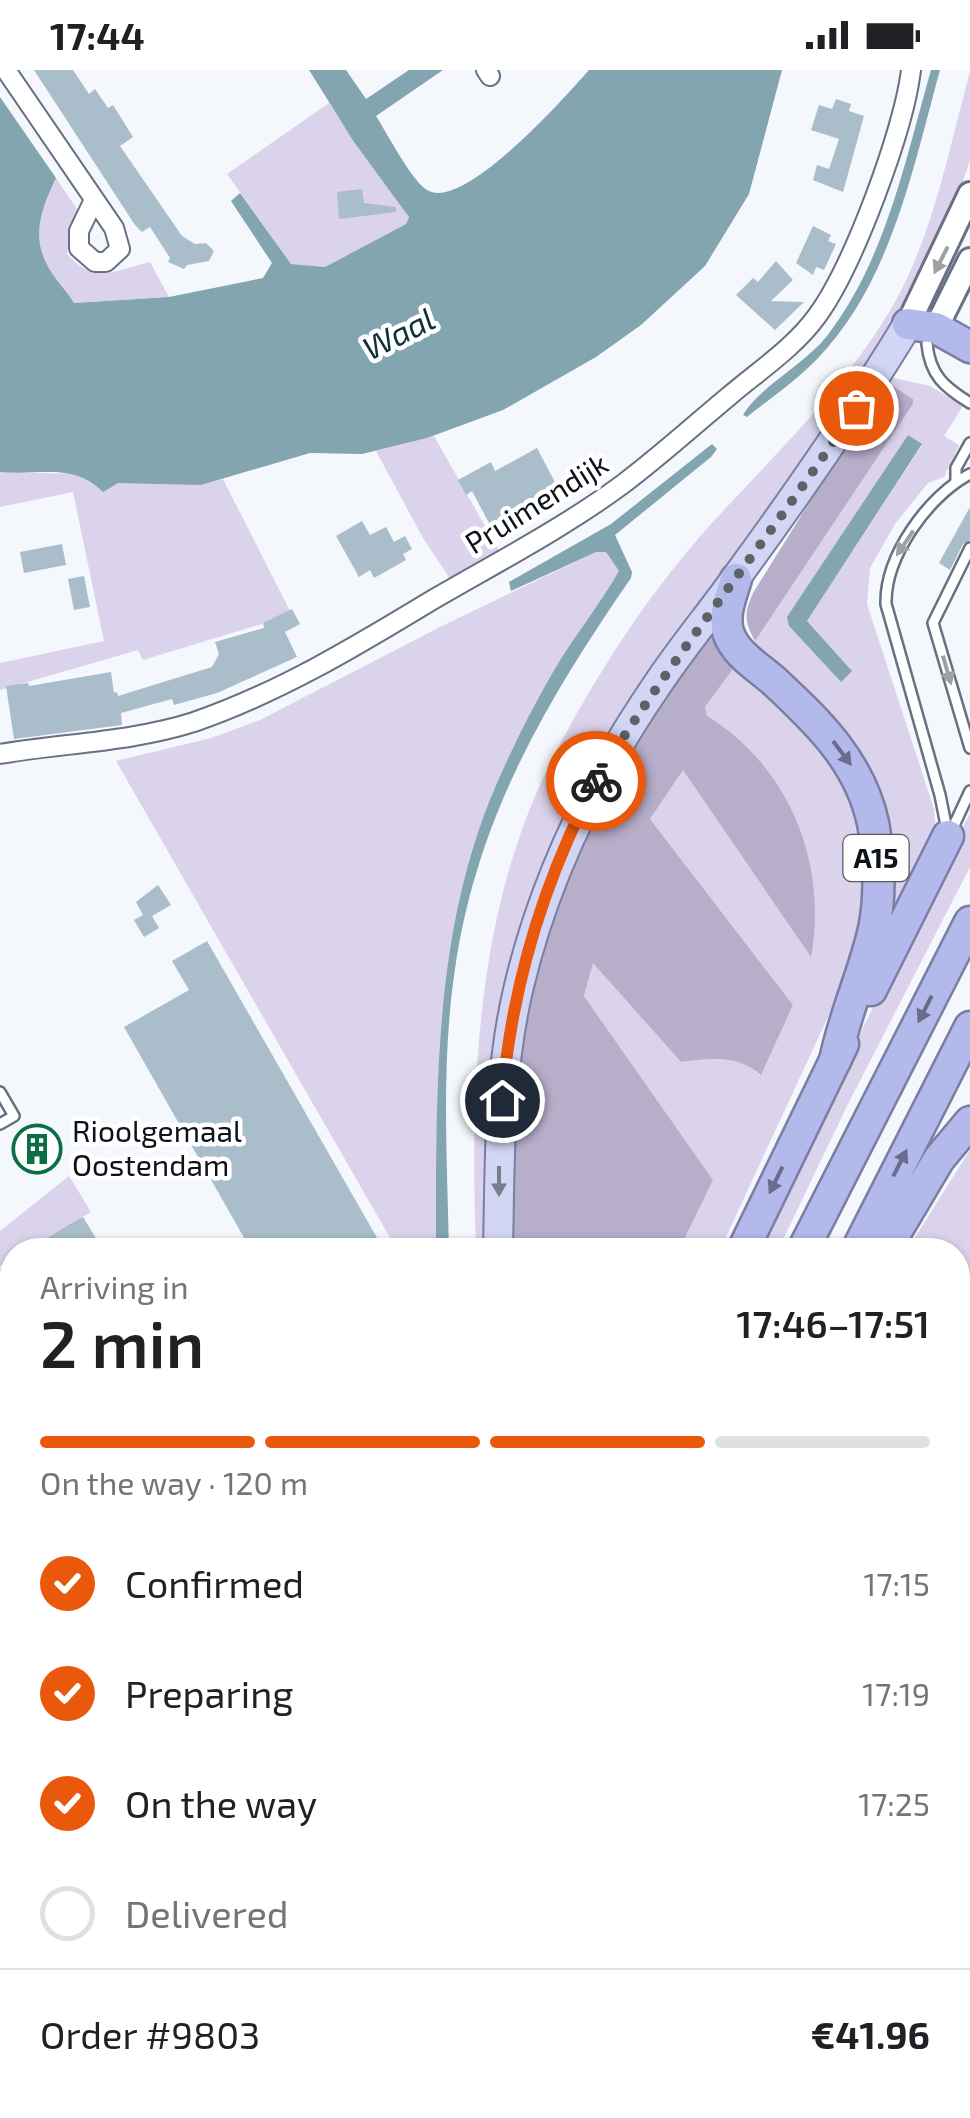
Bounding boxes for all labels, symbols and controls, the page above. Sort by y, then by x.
text: 17:44 [50,12,145,58]
one-way arrow [933,246,950,275]
water label: Waal [356,298,440,366]
pin [814,366,899,451]
icon: bag [829,381,884,436]
street label: Pruimendijk [458,444,614,560]
one-way arrow [896,530,914,557]
one-way arrow [940,655,955,685]
courier [546,731,646,831]
one-way arrow [832,740,851,766]
icon: bike [569,754,624,809]
road number: A15 [844,835,908,881]
one-way arrow [917,994,934,1023]
pin [460,1058,545,1143]
icon: home [475,1073,530,1128]
place label: Rioolgemaal Oostendam [72,1112,242,1182]
building icon: Rioolgemaal Oostendam [11,1123,63,1175]
one-way arrow [891,1148,908,1177]
one-way arrow [768,1165,785,1194]
one-way arrow [491,1166,507,1198]
text: Arriving in [40,1267,189,1305]
text: 17:46–17:51 [737,1300,930,1346]
text: 2 min [40,1303,204,1381]
text: On the way · 120 m [40,1463,308,1501]
icon: check [40,1556,95,1611]
text: Confirmed [125,1560,304,1606]
text: 17:15 [863,1564,930,1602]
icon: check [40,1666,95,1721]
text: Preparing [125,1670,293,1716]
text: 17:19 [862,1674,930,1712]
icon: check [40,1776,95,1831]
text: On the way [125,1780,317,1826]
text: 17:25 [858,1784,930,1822]
text: Delivered [125,1890,289,1936]
text: Order #9803 [40,2011,260,2057]
text: €41.96 [811,2011,930,2057]

